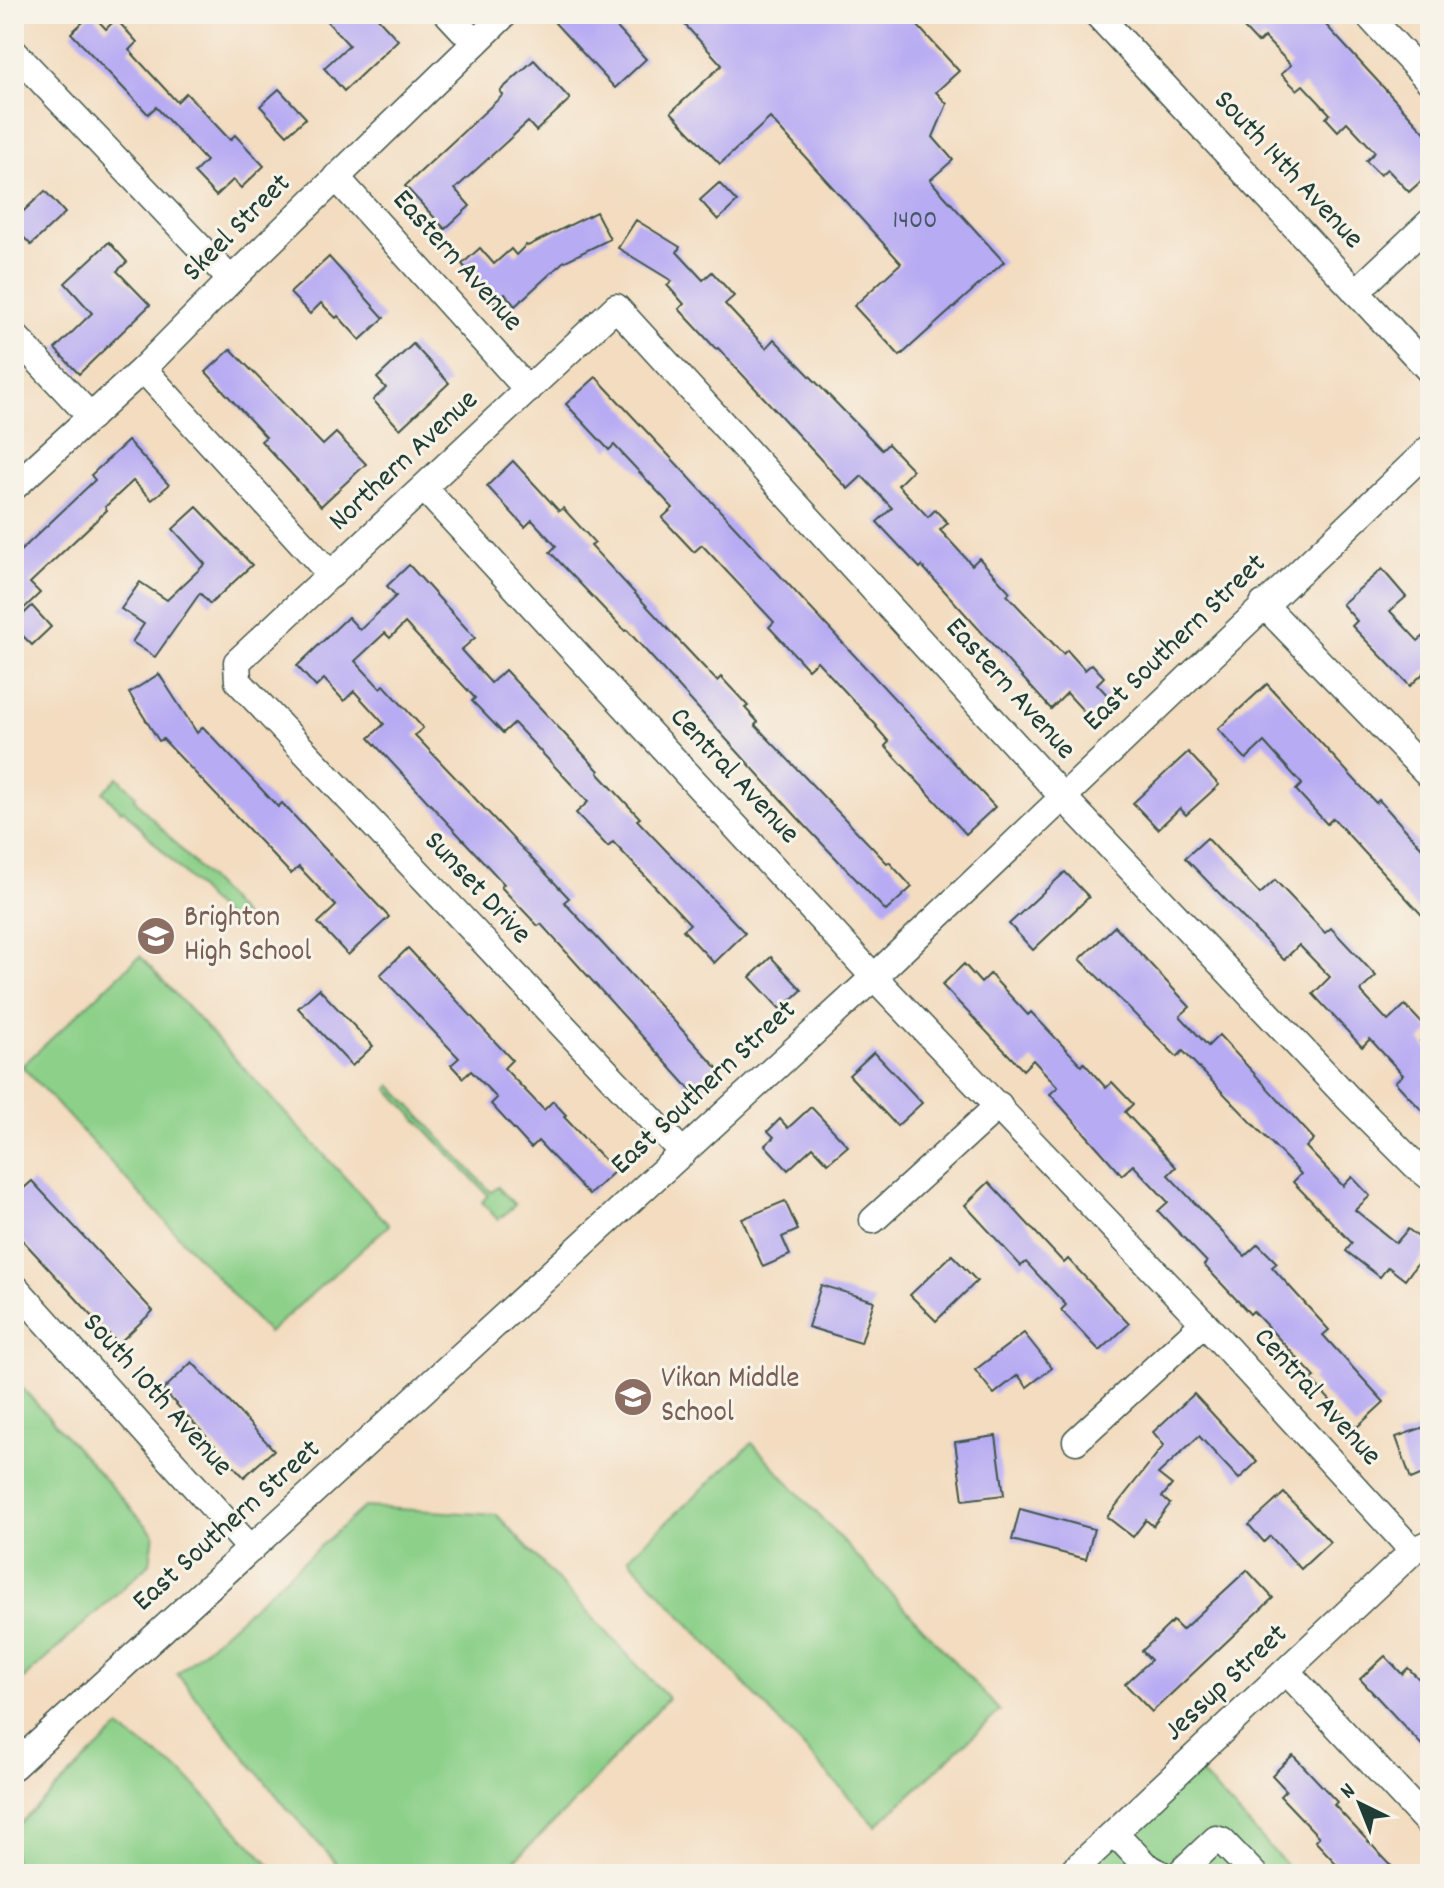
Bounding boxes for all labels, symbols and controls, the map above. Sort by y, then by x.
street label: South 14th Avenue [1202,82,1372,260]
street label: Skeel Street [174,165,302,293]
street label: Eastern Avenue [380,181,532,343]
house number: 1400 [893,203,937,240]
street label: Northern Avenue [320,381,490,543]
street label: East Southern Street [1075,545,1277,743]
street label: Eastern Avenue [933,609,1085,771]
street label: Central Avenue [658,699,808,855]
street label: Sunset Drive [412,823,540,955]
place label: Brighton High School [184,898,311,975]
school or university icon: Brighton High School [135,915,177,957]
street label: East Southern Street [602,991,808,1187]
street label: South 10th Avenue [70,1304,242,1488]
street label: Central Avenue [1242,1319,1390,1477]
place label: Vikan Middle School [661,1359,800,1436]
school or university icon: Vikan Middle School [612,1376,654,1418]
street label: East Southern Street [124,1431,332,1623]
street label: Jessup Street [1155,1615,1299,1753]
north arrow [1320,1764,1400,1844]
text: N [1334,1777,1363,1807]

